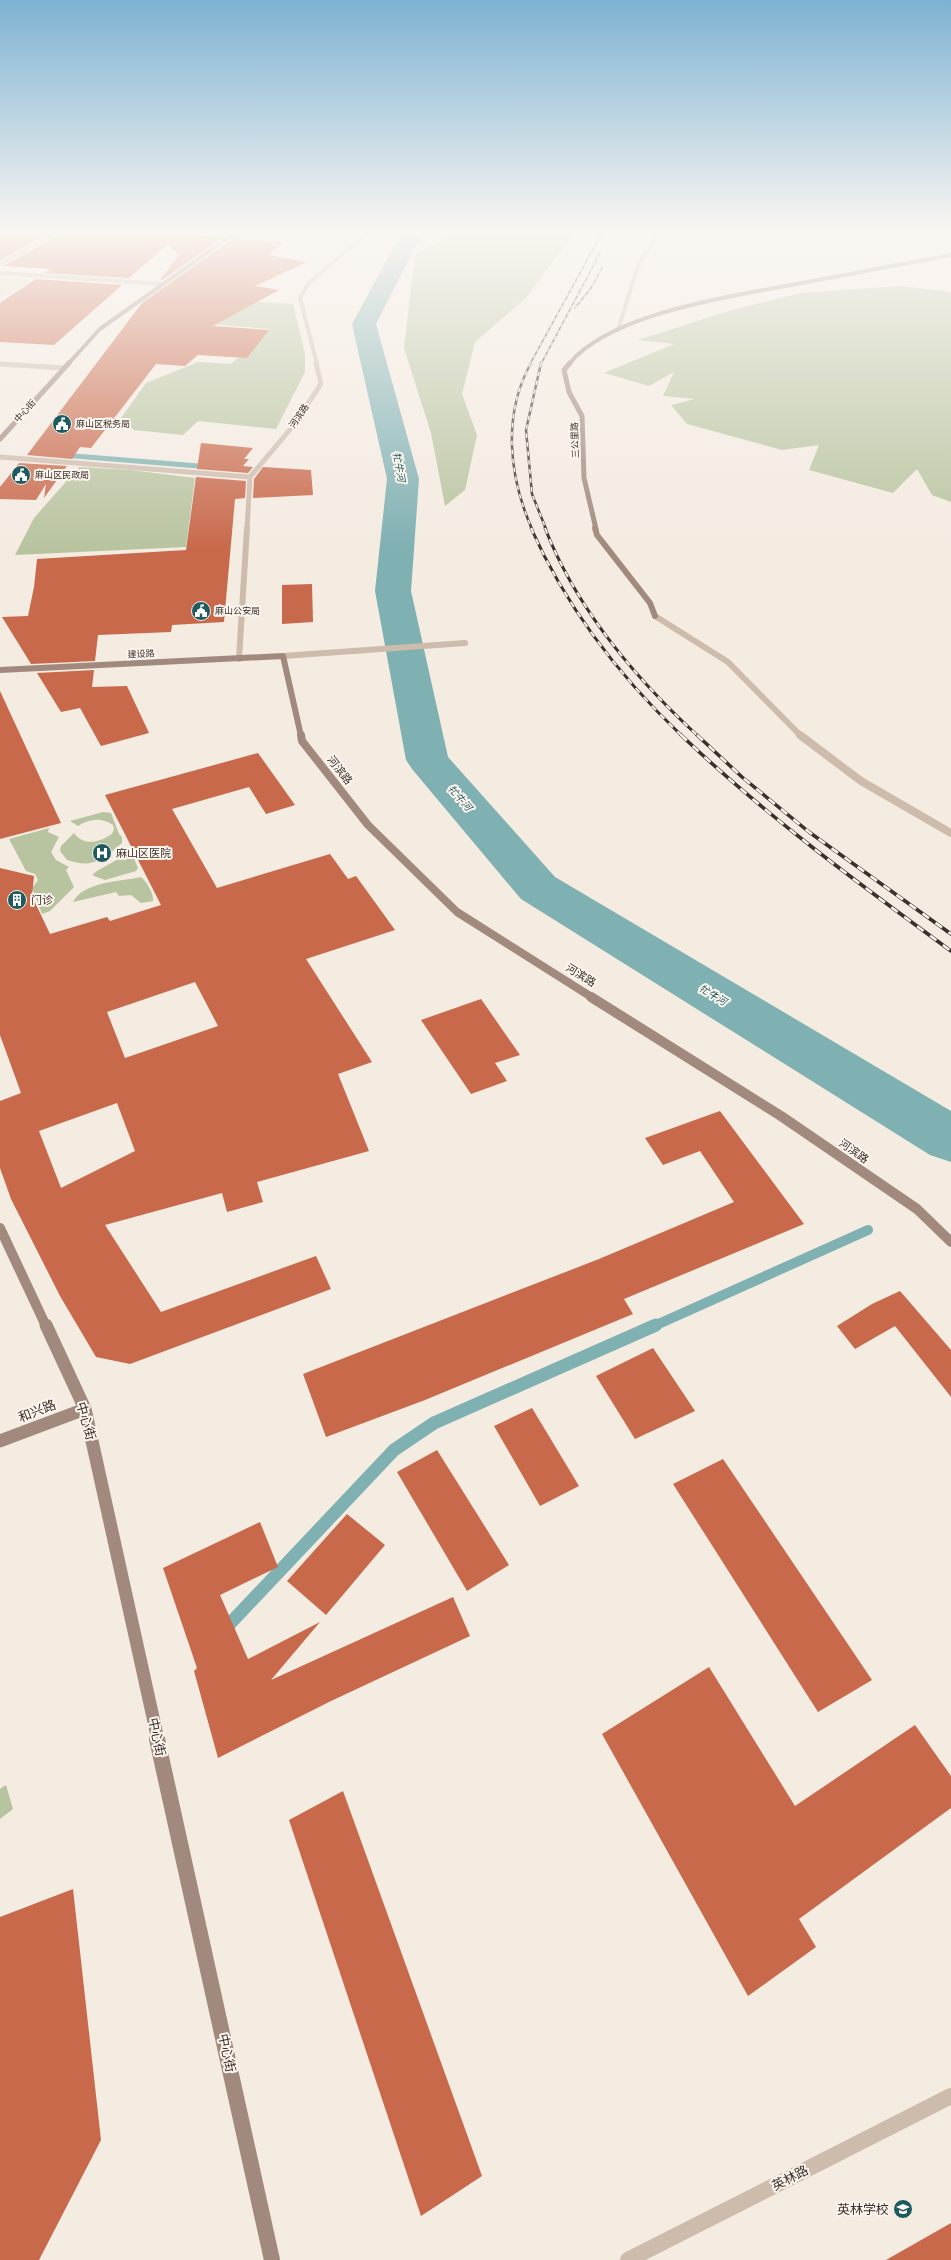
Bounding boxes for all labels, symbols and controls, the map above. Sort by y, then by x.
street label: 中心街 [12,398,38,424]
street label: 河滨路 [287,402,311,430]
public building icon: 麻山区税务局 [51,413,73,435]
place label: 麻山区税务局 [76,419,130,429]
street label: 三公里路 [569,422,581,458]
water label: 牤牛河 [391,451,407,485]
public building icon: 麻山区民政局 [10,464,32,486]
place label: 麻山区民政局 [35,470,89,480]
public building icon: 麻山公安局 [190,600,212,622]
place label: 麻山公安局 [215,606,260,616]
street label: 建设路 [127,648,155,660]
street label: 河滨路 [325,753,355,787]
water label: 牤牛河 [446,783,475,814]
hospital icon: 麻山区医院 [91,842,113,864]
place label: 麻山区医院 [116,847,171,859]
building icon: 门诊 [6,889,28,911]
place label: 门诊 [31,894,53,906]
street label: 河滨路 [564,961,598,989]
water label: 牤牛河 [697,983,730,1008]
street label: 河滨路 [837,1137,871,1165]
street label: 和兴路 [16,1397,58,1425]
street label: 中心街 [73,1400,99,1442]
street label: 中心街 [146,1716,168,1758]
street label: 中心街 [216,2032,238,2074]
street label: 英林路 [769,2162,811,2194]
school or university icon: 英林学校 [892,2198,914,2220]
place label: 英林学校 [837,2202,889,2217]

